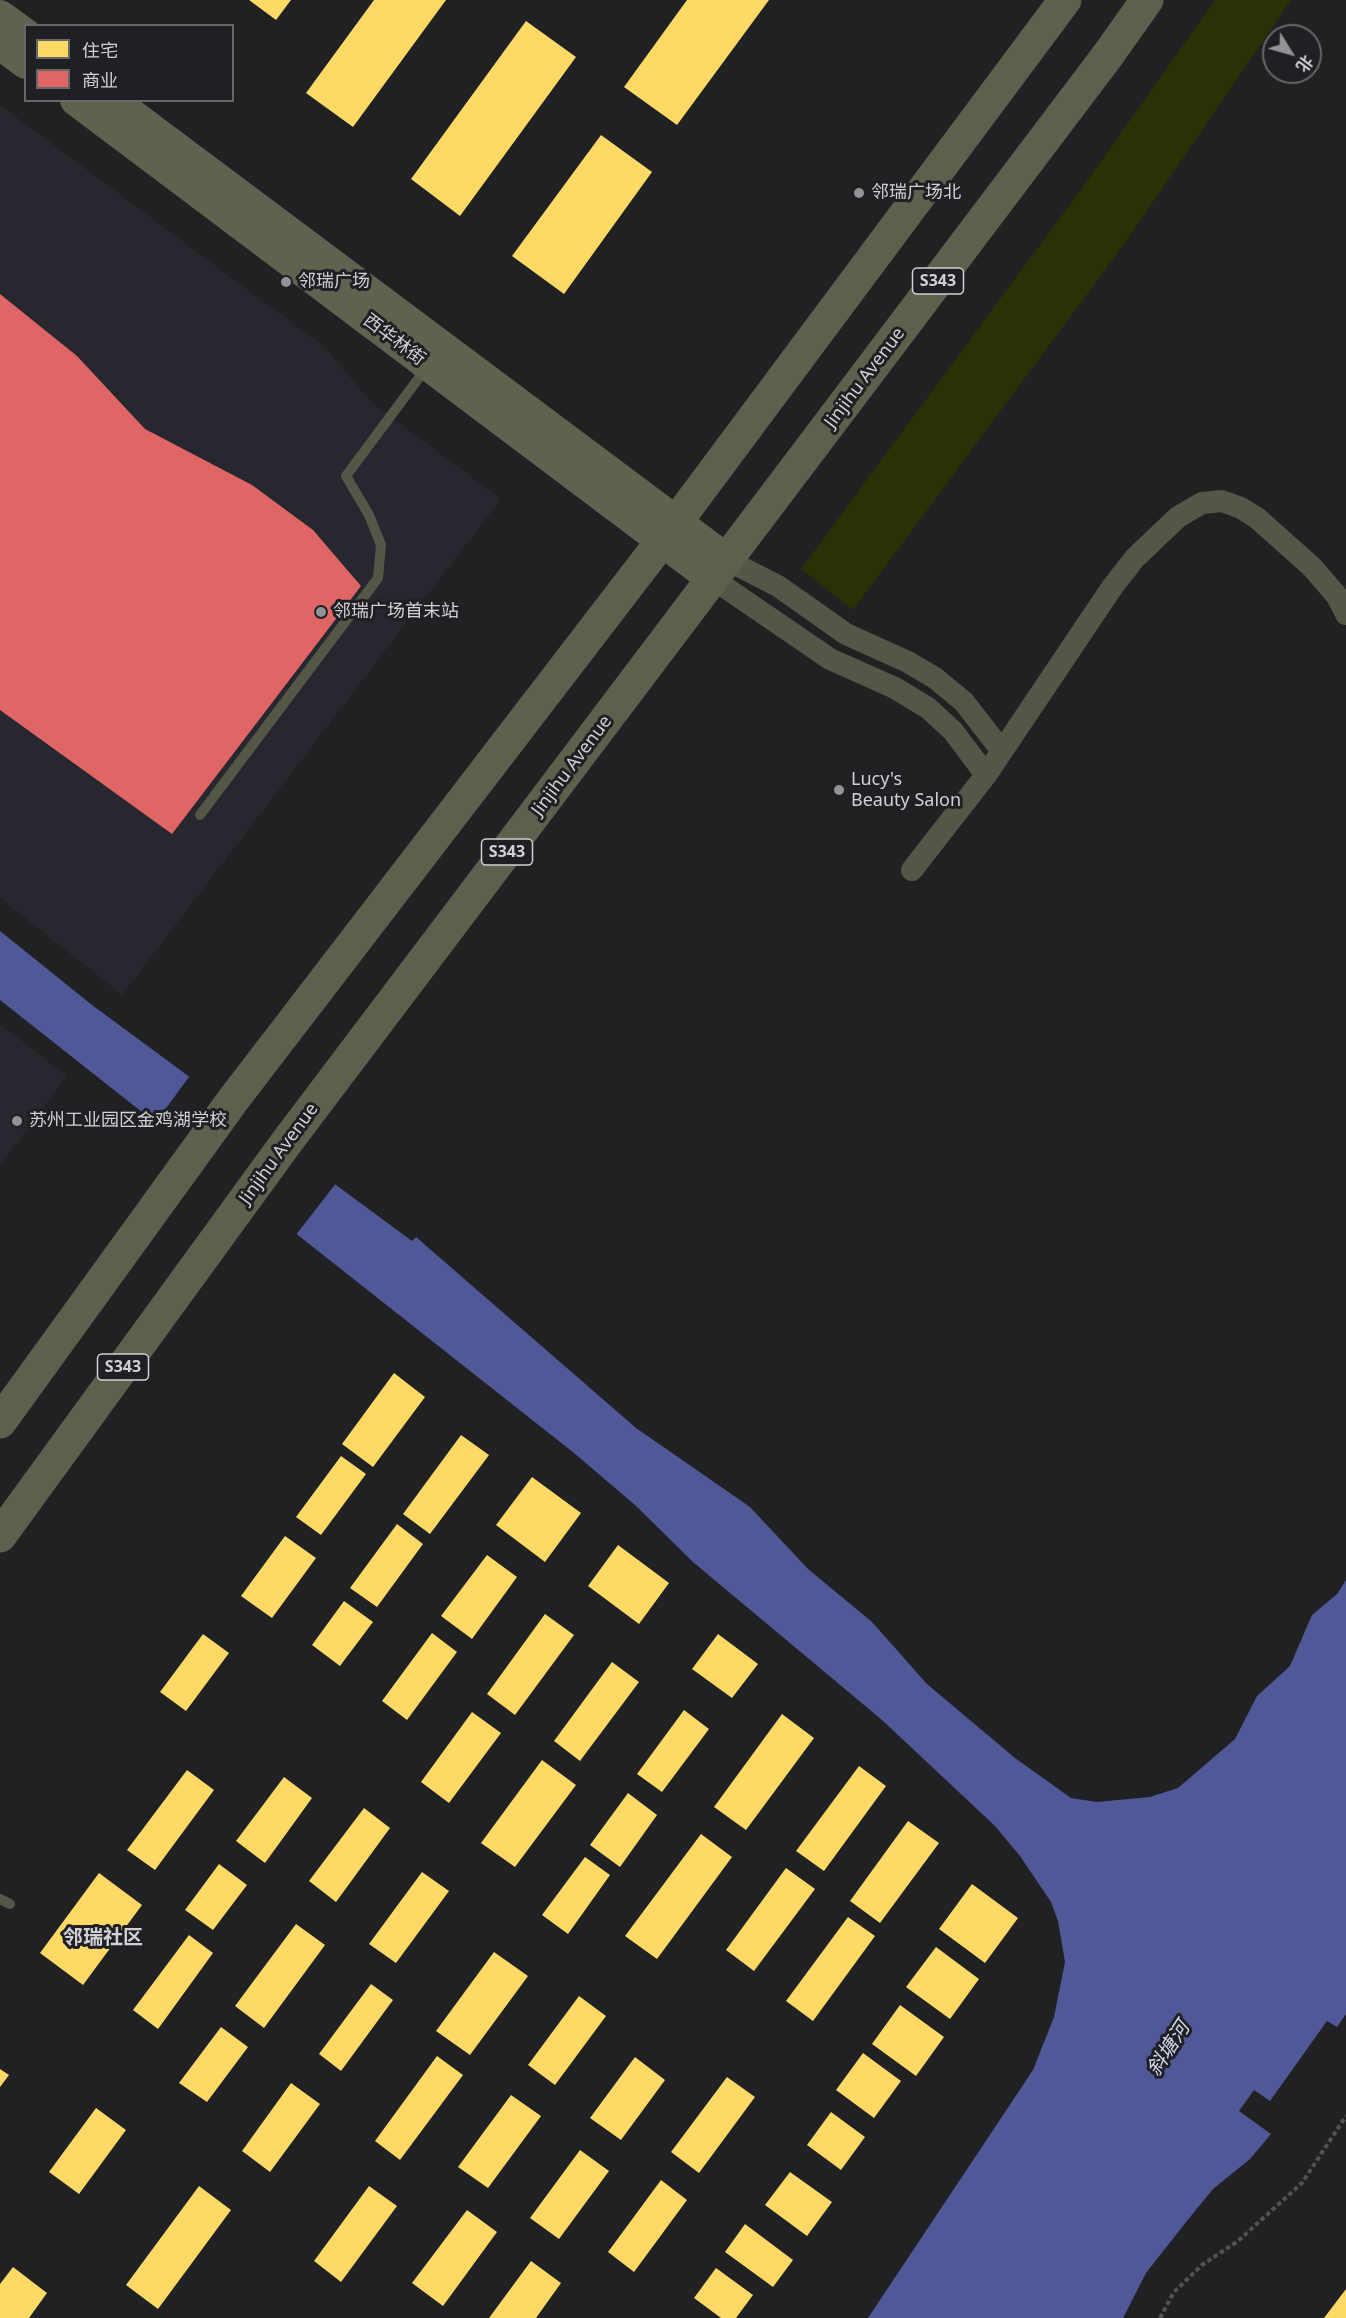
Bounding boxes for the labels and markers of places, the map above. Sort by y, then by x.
place label: 邻瑞广场北 [871,182,961,204]
marker: 邻瑞广场北 [852,186,866,200]
place label: 邻瑞广场 [298,271,370,293]
marker: 邻瑞广场 [279,275,293,289]
place label: 邻瑞广场首末站 [333,601,459,623]
marker: 邻瑞广场首末站 [314,605,328,619]
place label: Lucy's Beauty Salon [851,769,961,812]
marker: Lucy's Beauty Salon [832,783,846,797]
place label: 苏州工业园区金鸡湖学校 [29,1110,227,1132]
marker: 苏州工业园区金鸡湖学校 [10,1114,24,1128]

